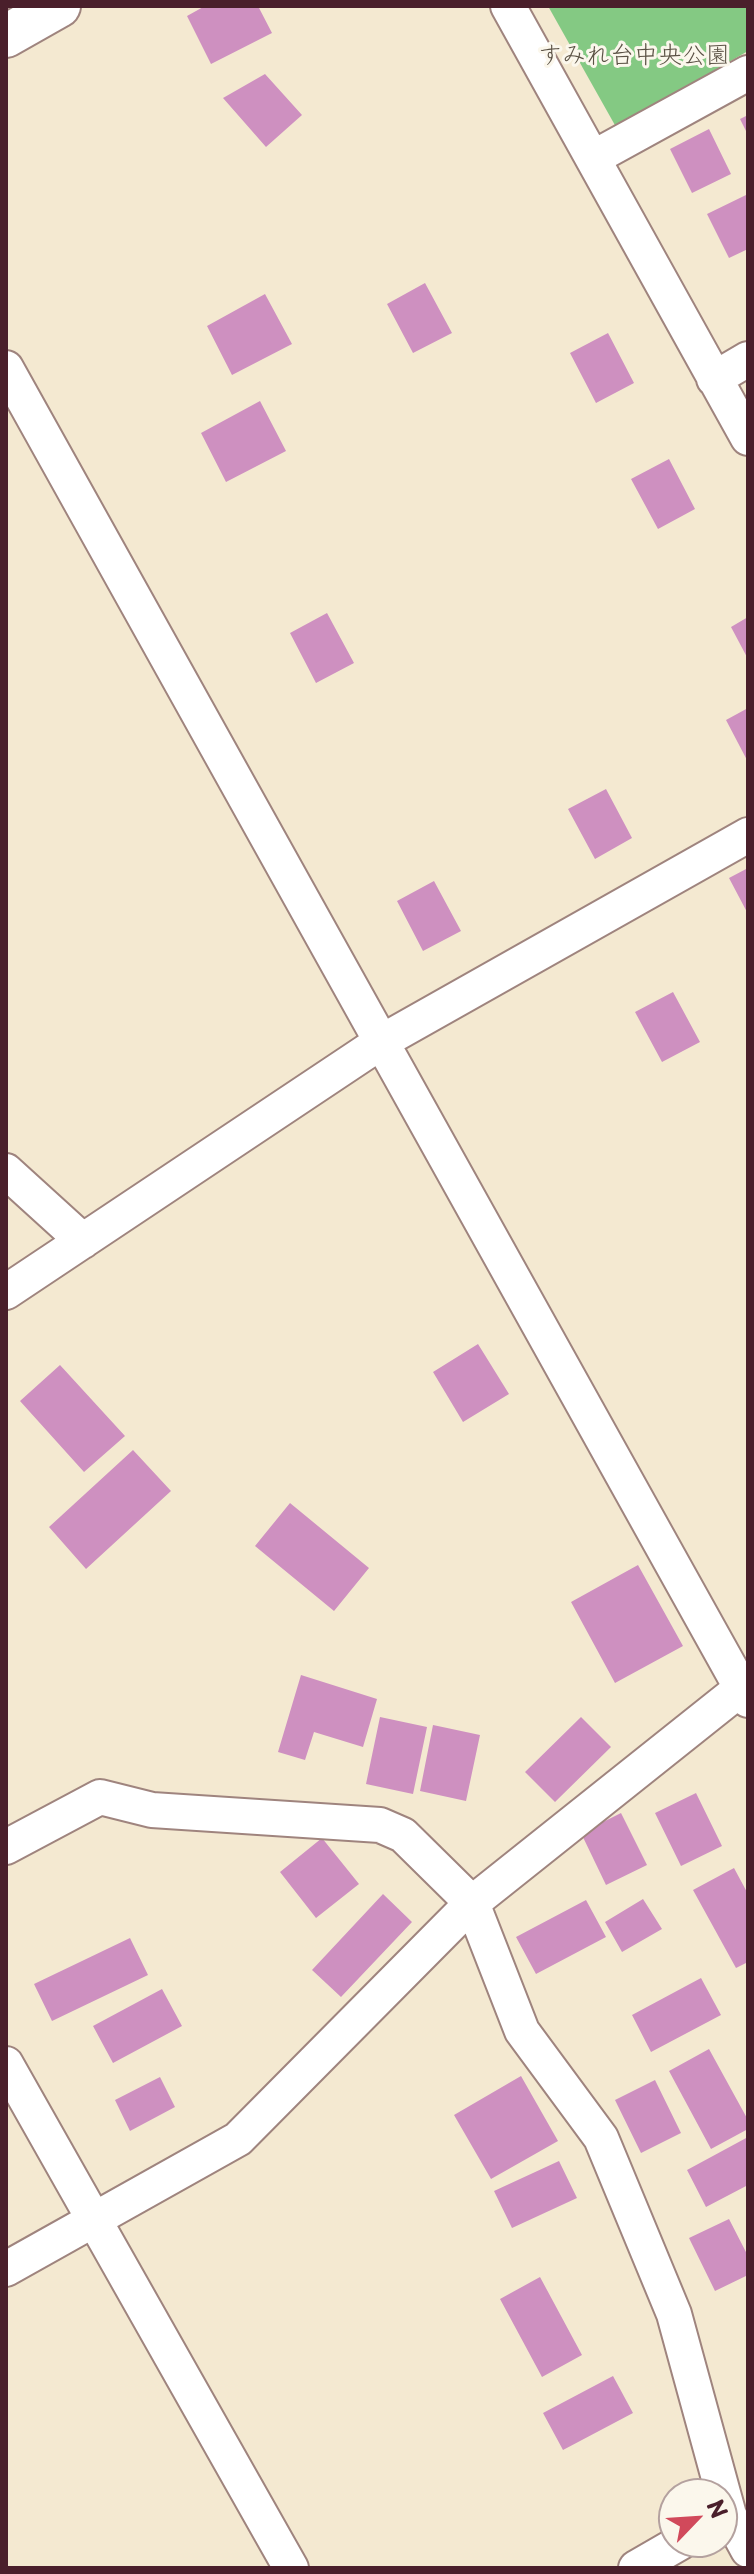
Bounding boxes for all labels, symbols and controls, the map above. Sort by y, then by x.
park label: すみれ台中央公園 [538,42,730,70]
north arrow [658,2478,738,2558]
text: N [700,2494,737,2523]

